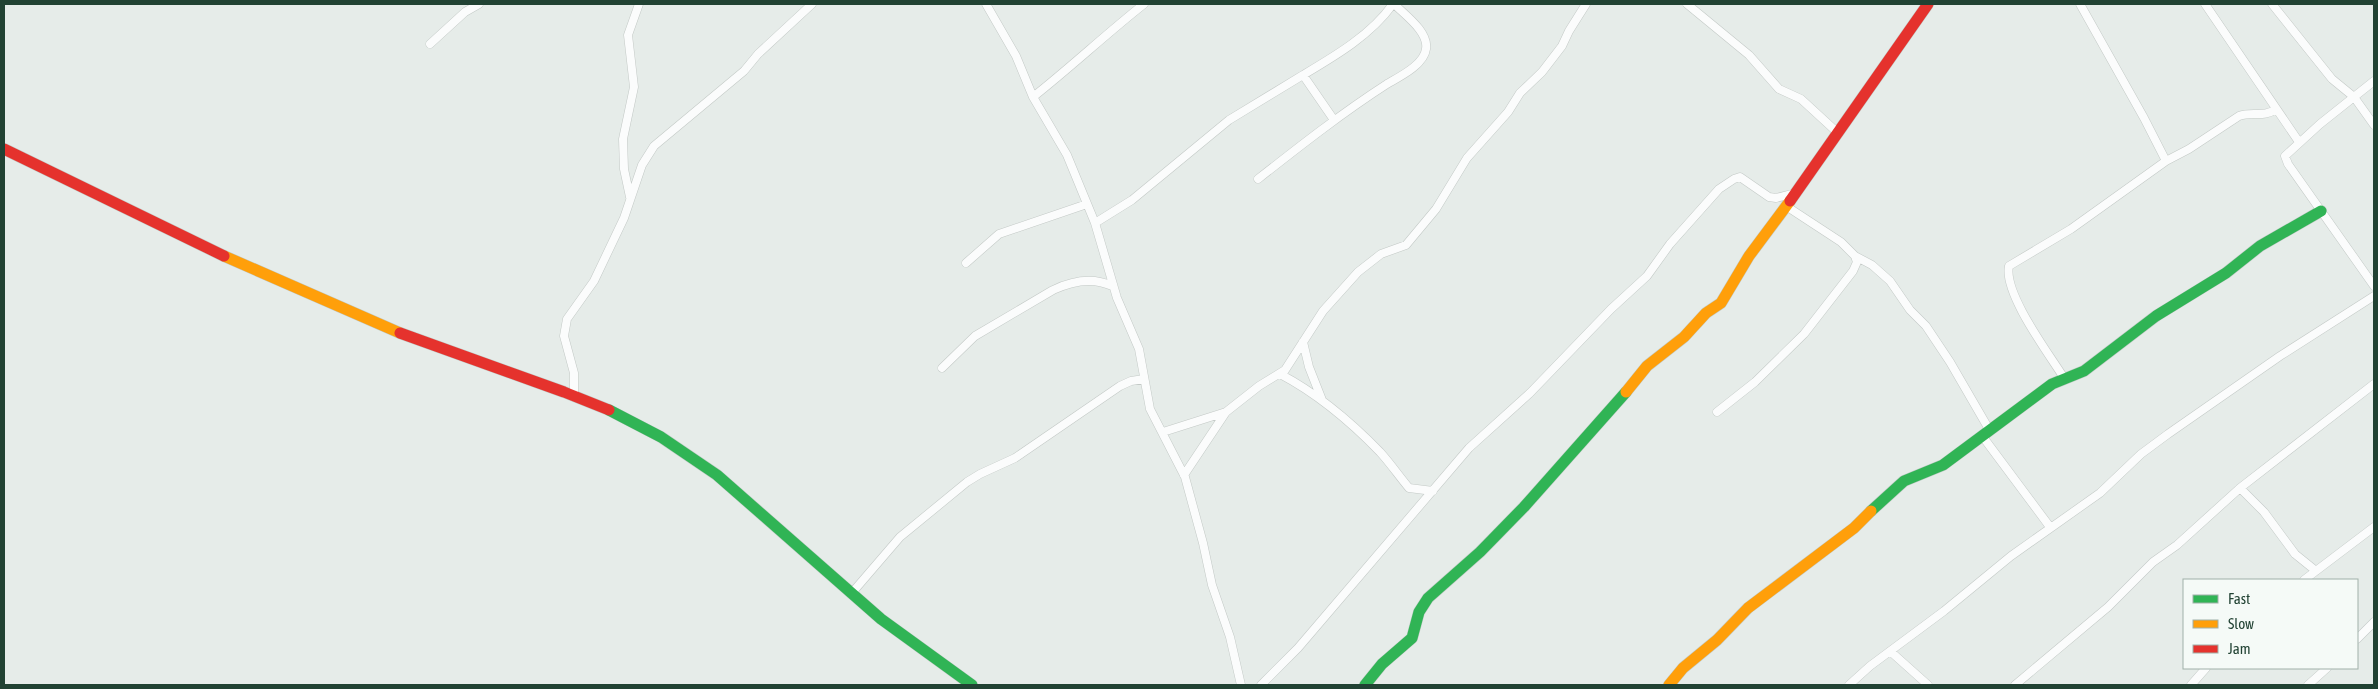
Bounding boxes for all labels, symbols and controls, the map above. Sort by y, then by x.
legend [2183,579,2358,669]
text: Fast [2228,590,2250,607]
text: Slow [2228,615,2254,632]
text: Jam [2228,640,2251,657]

